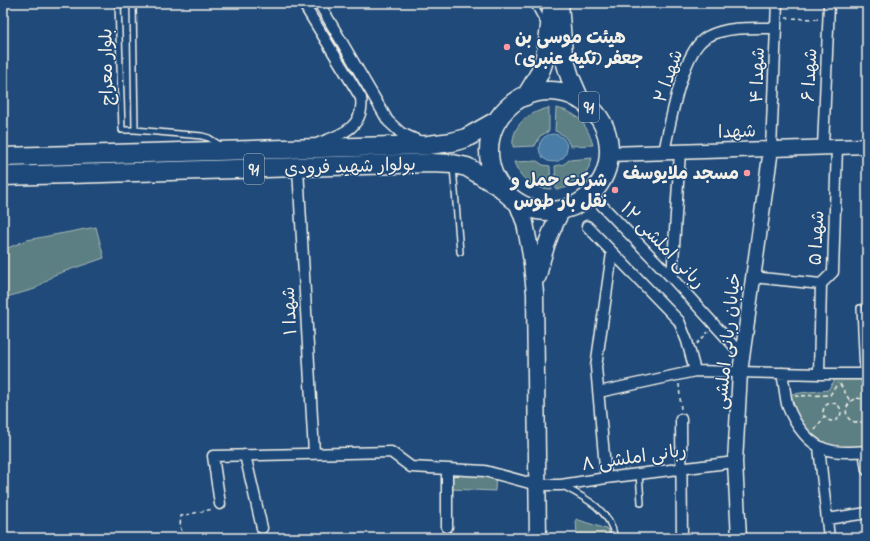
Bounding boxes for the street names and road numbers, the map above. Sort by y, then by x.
street label: بلوار معراج [94,28,122,106]
street label: شهدا ۲ [649,47,691,107]
street label: شهدا ۴ [745,47,773,103]
street label: شهدا ۶ [797,48,825,102]
road number: 91 [579,92,599,122]
street label: شهدا [718,119,756,147]
street label: بولوار شهید فرودی [284,153,416,183]
road number: 91 [244,154,264,184]
street label: ربانی املشی ۱۲ [613,197,710,296]
street label: شهدا ۵ [804,210,832,266]
street label: خیابان ربانی املشی [709,271,749,411]
street label: شهدا ۱ [277,286,305,336]
street label: ربانی املشی ۸ [580,439,688,479]

